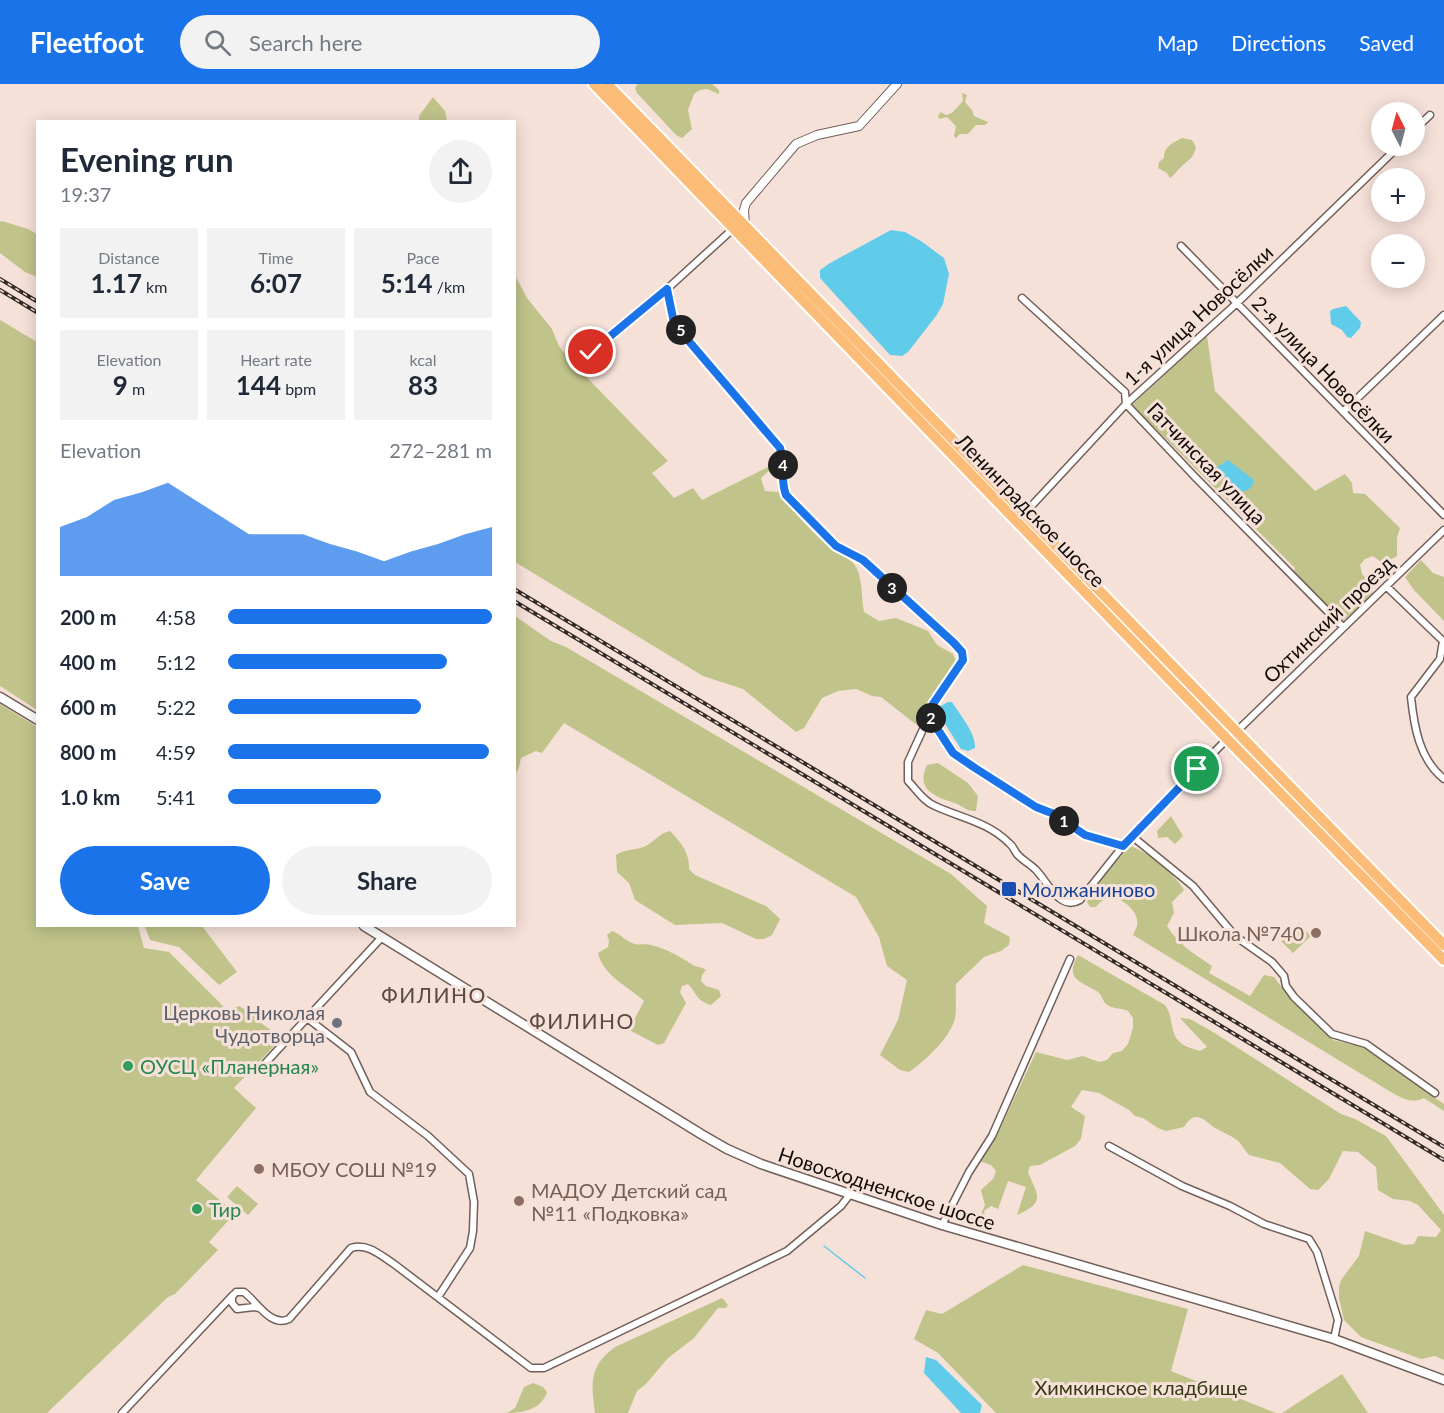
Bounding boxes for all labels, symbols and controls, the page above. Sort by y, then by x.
search box [180,15,600,69]
text: Fleetfoot [30,25,144,59]
icon: search [201,26,234,59]
text: Search here [249,29,362,56]
text: Map [1157,30,1198,55]
text: Directions [1231,30,1326,55]
text: Saved [1359,30,1414,55]
north arrow [1371,102,1425,156]
map controls [1371,102,1425,288]
text: Evening run [60,139,234,179]
button: share [429,140,492,203]
button: + [1371,168,1425,222]
text: 19:37 [60,182,111,206]
button: − [1371,234,1425,288]
street label: 1-я улица Новосёлки [1119,240,1277,390]
text: Distance [98,248,160,267]
text: Time [259,248,293,267]
text: Pace [406,248,440,267]
text: 1.17 [91,267,142,299]
text: 6:07 [250,267,302,299]
text: 5:14 [381,267,433,299]
text: km [142,277,167,296]
text: /km [433,277,465,296]
street label: 2-я улица Новосёлки [1248,291,1400,447]
pin: 5 [666,315,696,345]
text: 5 [676,320,686,339]
pin [565,326,616,377]
icon: check [574,335,607,368]
text: Elevation [97,350,162,369]
text: Heart rate [240,350,312,369]
text: kcal [409,350,437,369]
text: 9 [113,369,128,401]
text: 144 [236,369,281,401]
text: 83 [408,369,438,401]
text: m [128,379,145,398]
text: bpm [281,379,316,398]
street label: Гатчинская улица [1143,397,1271,529]
street label: Ленинградское шоссе [951,428,1110,592]
text: Elevation [60,438,141,462]
text: 272–281 m [389,438,492,462]
pin: 4 [768,450,798,480]
text: 4 [778,455,788,474]
street label: Охтинский проезд [1258,551,1398,687]
pin: 3 [877,573,907,603]
text: 3 [887,578,897,597]
text: 200 m [60,605,116,629]
text: 4:58 [156,605,196,629]
text: 400 m [60,650,116,674]
text: 5:12 [156,650,196,674]
text: 600 m [60,695,116,719]
text: 5:22 [156,695,196,719]
pin: 2 [916,703,946,733]
text: 2 [926,708,936,727]
text: 800 m [60,740,116,764]
text: 4:59 [156,740,196,764]
pin [1171,743,1222,794]
icon: arrive [1180,752,1213,785]
text: 1.0 km [60,785,120,809]
text: 5:41 [156,785,196,809]
pin: 1 [1049,806,1079,836]
text: 1 [1059,811,1069,830]
button: Save [60,846,270,915]
button: Share [282,846,492,915]
place label: Молжаниново [1022,877,1155,901]
marker: Молжаниново [1000,880,1018,898]
place label: Школа №740 [1177,921,1304,945]
marker: Школа №740 [1309,926,1323,940]
district label: ФИЛИНО [381,982,487,1007]
place label: Церковь Николая Чудотворца [163,1000,325,1047]
district label: ФИЛИНО [529,1008,635,1033]
marker: Церковь Николая Чудотворца [330,1016,344,1030]
place label: ОУСЦ «Планерная» [140,1054,319,1078]
marker: ОУСЦ «Планерная» [121,1059,135,1073]
street label: Новосходненское шоссе [776,1142,998,1234]
place label: МБОУ СОШ №19 [271,1157,437,1181]
marker: МБОУ СОШ №19 [252,1162,266,1176]
place label: МАДОУ Детский сад №11 «Подковка» [531,1178,727,1225]
marker: МАДОУ Детский сад №11 «Подковка» [512,1194,526,1208]
place label: Тир [209,1197,241,1221]
marker: Тир [190,1202,204,1216]
park label: Химкинское кладбище [1035,1375,1248,1399]

